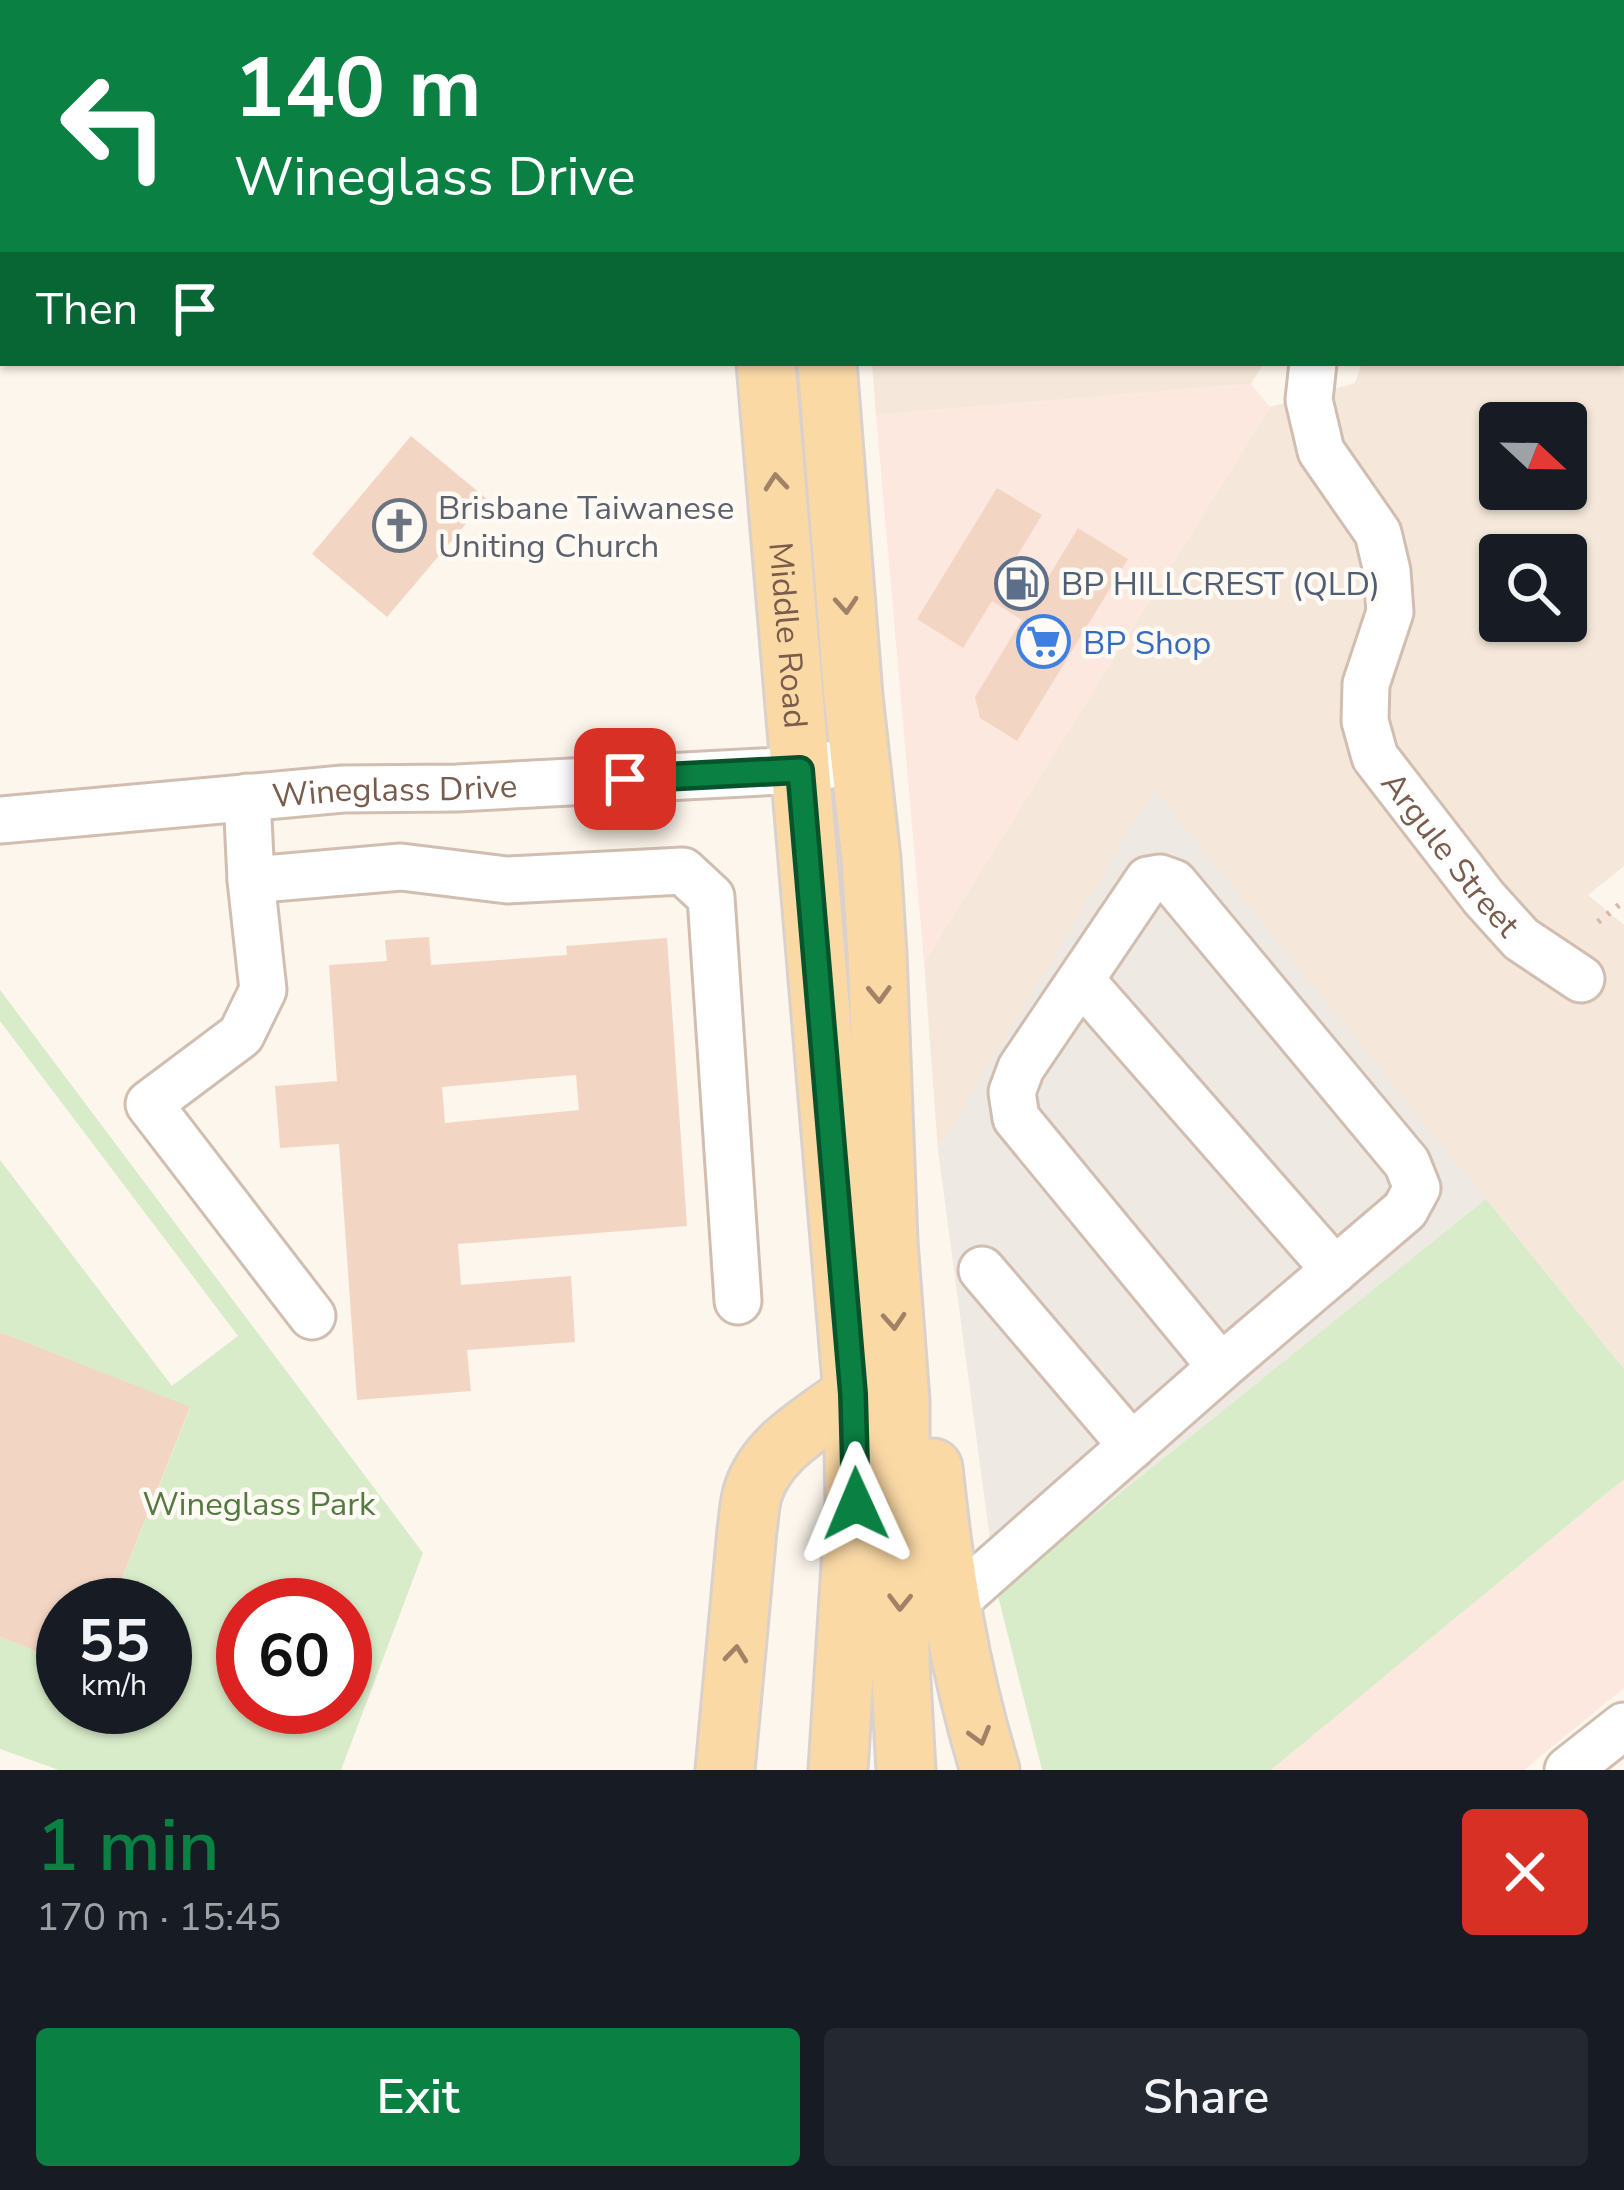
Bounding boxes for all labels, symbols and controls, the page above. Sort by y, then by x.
text: 140 m [234,31,482,146]
icon: left [36,48,192,204]
text: Wineglass Drive [234,140,636,214]
icon: arrive [162,276,228,342]
text: Then [36,279,138,340]
north arrow [1479,402,1587,510]
map controls [1479,402,1587,642]
one-way arrow [764,472,789,491]
place label: Brisbane Taiwanese Uniting Church [438,486,734,569]
church icon: Brisbane Taiwanese Uniting Church [371,498,427,554]
button: search [1479,534,1587,642]
street label: Middle Road [757,540,818,730]
fuel station icon: BP HILLCREST (QLD) [994,555,1050,611]
place label: BP HILLCREST (QLD) [1061,562,1380,607]
one-way arrow [833,596,859,615]
supermarket icon: BP Shop [1016,614,1072,670]
place label: BP Shop [1083,621,1211,666]
pin [574,728,676,830]
icon: arrive [592,746,658,812]
street label: Argule Street [1370,763,1530,947]
street label: Wineglass Drive [270,764,519,819]
one-way arrow [865,985,891,1004]
one-way arrow [880,1312,906,1331]
position arrow [793,1441,919,1567]
park label: Wineglass Park [142,1482,376,1527]
speed limit sign: 60 [216,1578,372,1734]
one-way arrow [888,1593,914,1612]
text: 55 [78,1600,150,1682]
one-way arrow [723,1644,748,1663]
text: km/h [81,1665,147,1706]
one-way arrow [966,1725,991,1746]
text: 1 min [36,1797,219,1895]
button: close [1462,1809,1588,1935]
text: 170 m · 15:45 [36,1891,281,1944]
button: Exit [36,2028,800,2166]
button: Share [824,2028,1588,2166]

